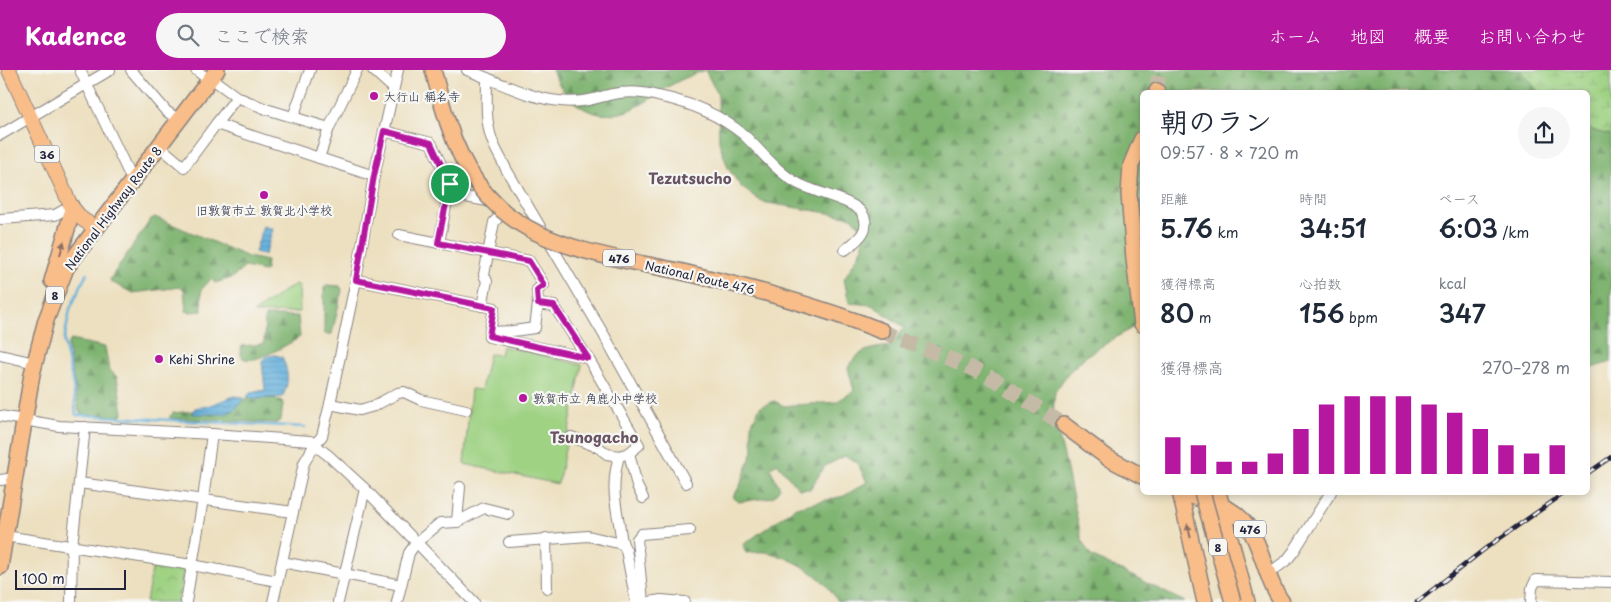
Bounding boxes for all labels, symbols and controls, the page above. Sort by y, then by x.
search box [156,13,506,58]
text: Kadence [25,17,126,53]
icon: search [174,21,202,49]
text: ここで検索 [214,21,309,49]
text: ホーム [1269,22,1322,49]
text: 地図 [1350,22,1386,49]
text: 概要 [1414,22,1450,49]
text: お問い合わせ [1478,22,1586,49]
place label: 大行山 稱名寺 [384,87,460,105]
marker: 大行山 稱名寺 [368,90,380,102]
text: 朝のラン [1160,99,1272,142]
button: share [1518,107,1570,159]
text: 09:57 · 8 × 720 m [1160,140,1299,164]
street label: National Highway Route 8 [60,142,166,274]
road number: 36 [34,146,60,162]
pin [429,163,471,205]
district label: Tezutsucho [648,166,732,189]
icon: arrive [436,170,464,198]
text: 距離 [1160,188,1188,209]
text: 時間 [1299,188,1327,209]
text: ペース [1439,188,1480,209]
marker: 旧敦賀市立 敦賀北小学校 [258,189,270,201]
place label: 旧敦賀市立 敦賀北小学校 [196,201,332,219]
text: 5.76 [1160,209,1213,247]
text: 34:51 [1299,209,1367,247]
text: 6:03 [1439,209,1498,247]
text: km [1213,222,1238,243]
text: /km [1498,222,1529,243]
one-way arrow [58,240,66,255]
road number: 476 [603,250,635,267]
street label: National Route 476 [643,256,757,298]
text: 獲得標高 [1160,273,1216,294]
text: 心拍数 [1299,273,1341,294]
text: kcal [1439,273,1467,294]
road number: 8 [46,286,64,304]
text: 80 [1160,294,1194,332]
text: 156 [1299,294,1345,332]
text: 347 [1439,294,1486,332]
text: m [1194,307,1211,328]
text: bpm [1345,307,1378,328]
place label: Kehi Shrine [169,350,235,368]
marker: Kehi Shrine [153,353,165,365]
text: 獲得標高 [1160,355,1224,379]
text: 270–278 m [1482,355,1570,379]
place label: 敦賀市立 角鹿小中学校 [533,389,657,407]
marker: 敦賀市立 角鹿小中学校 [517,392,529,404]
district label: Tsunogacho [550,425,638,448]
road number: 476 [1234,520,1266,538]
one-way arrow [1185,524,1193,539]
road number: 8 [1209,538,1227,556]
scale bar [15,567,126,590]
text: 100 m [22,568,65,589]

